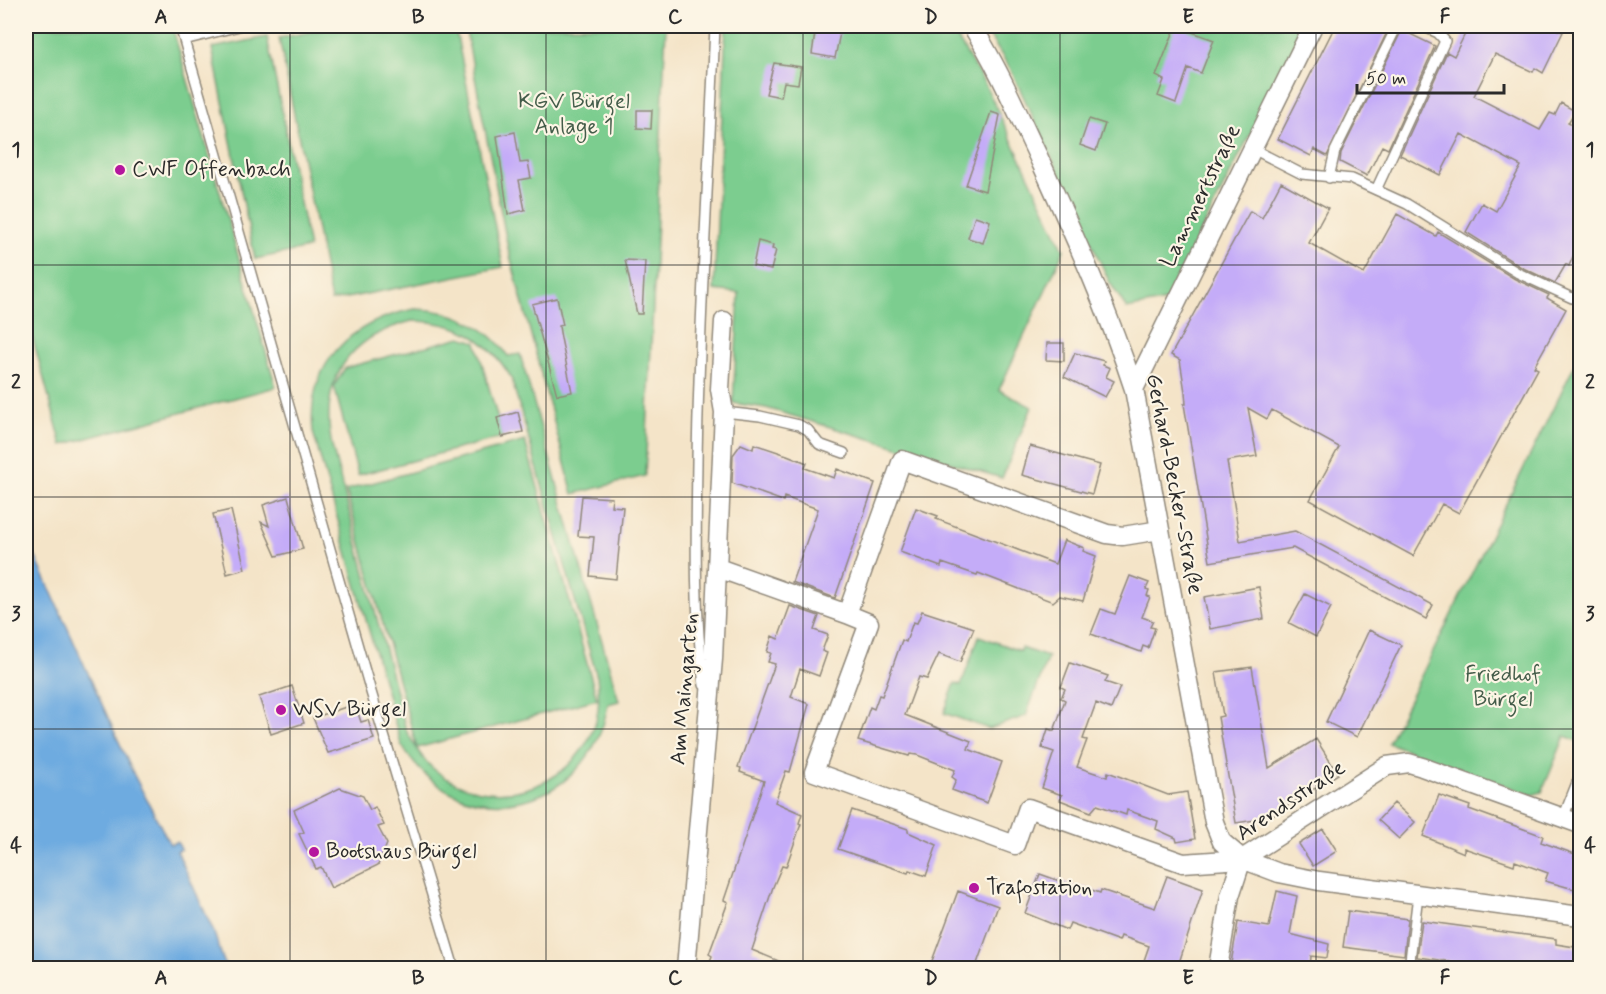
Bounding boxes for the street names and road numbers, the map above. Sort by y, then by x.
street label: Lammertstraße [1154,120,1248,272]
street label: Gerhard-Becker-Straße [1139,371,1209,597]
street label: Am Maingarten [664,612,707,766]
street label: Arendsstraße [1231,754,1351,848]

